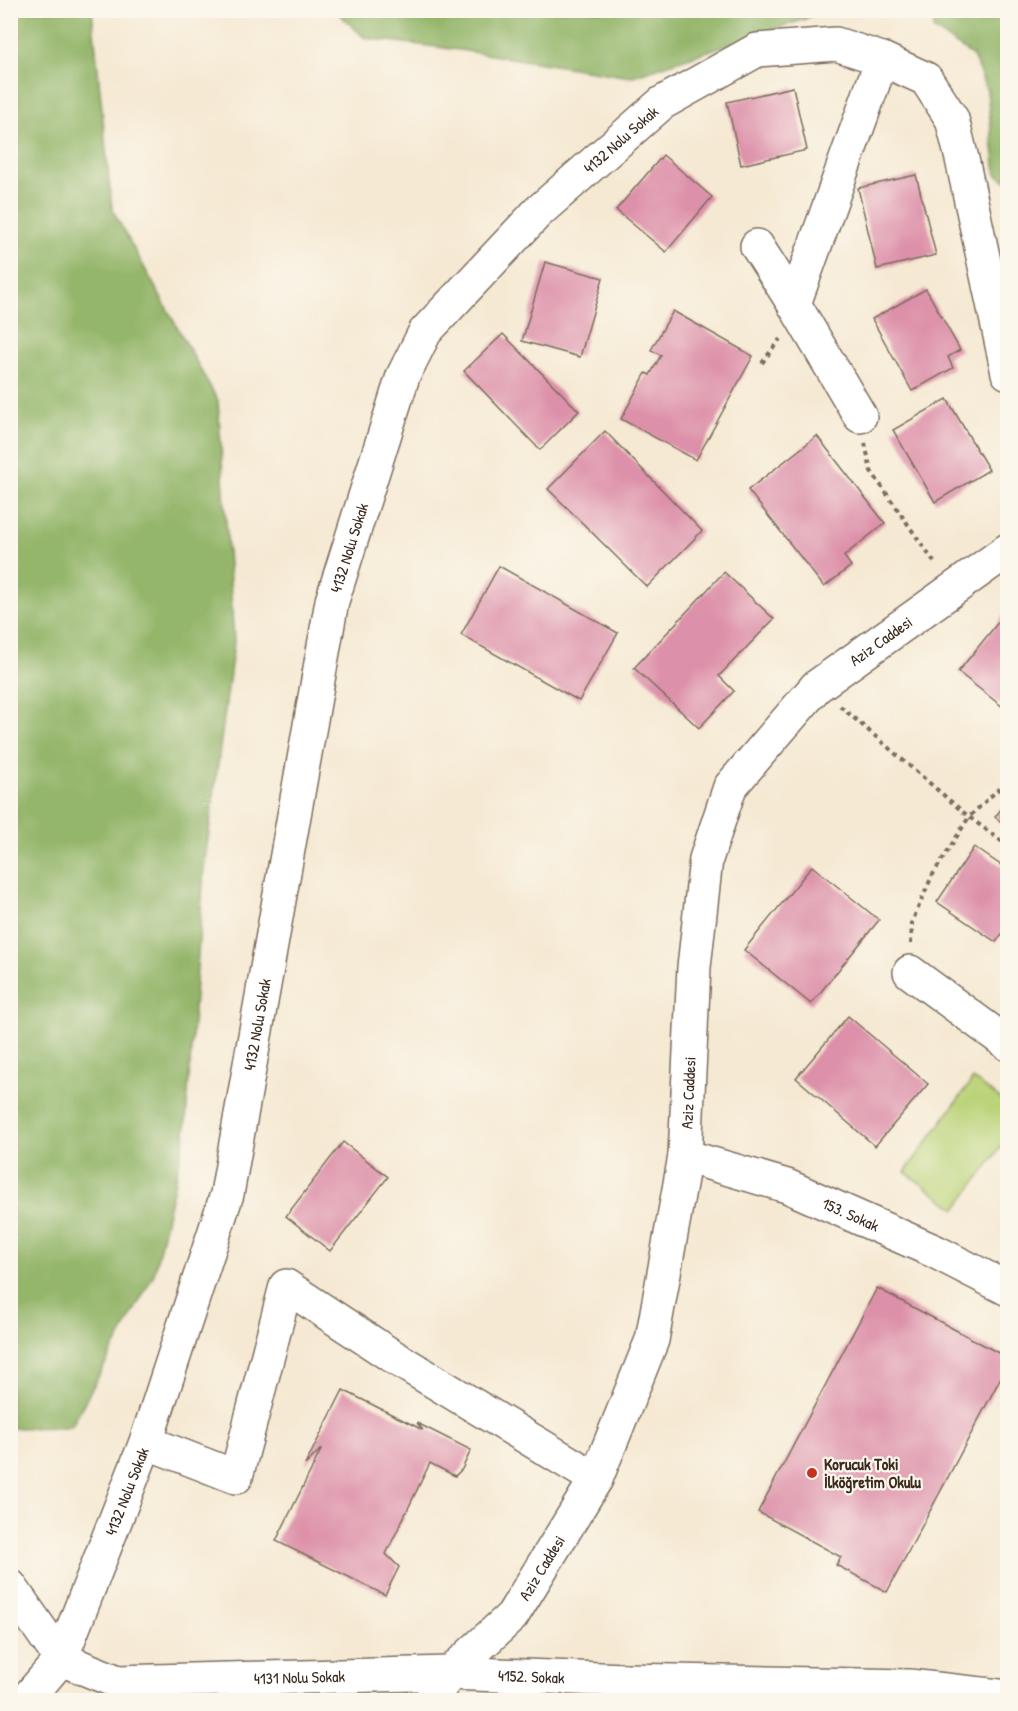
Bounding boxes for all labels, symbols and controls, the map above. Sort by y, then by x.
street label: 4132 Nolu Sokak [578,100,663,178]
street label: 4132 Nolu Sokak [324,500,373,595]
street label: Aziz Caddesi [845,611,917,671]
street label: 4132 Nolu Sokak [238,976,276,1072]
street label: Aziz Caddesi [675,1056,701,1130]
street label: 153. Sokak [819,1192,883,1237]
street label: 4132 Nolu Sokak [100,1444,154,1539]
place label: Korucuk Toki İlköğretim Okulu [824,1453,922,1494]
marker: Korucuk Toki İlköğretim Okulu [805,1466,819,1480]
street label: Aziz Caddesi [513,1531,570,1604]
street label: 4152. Sokak [498,1664,565,1689]
street label: 4131 Nolu Sokak [254,1665,346,1689]

